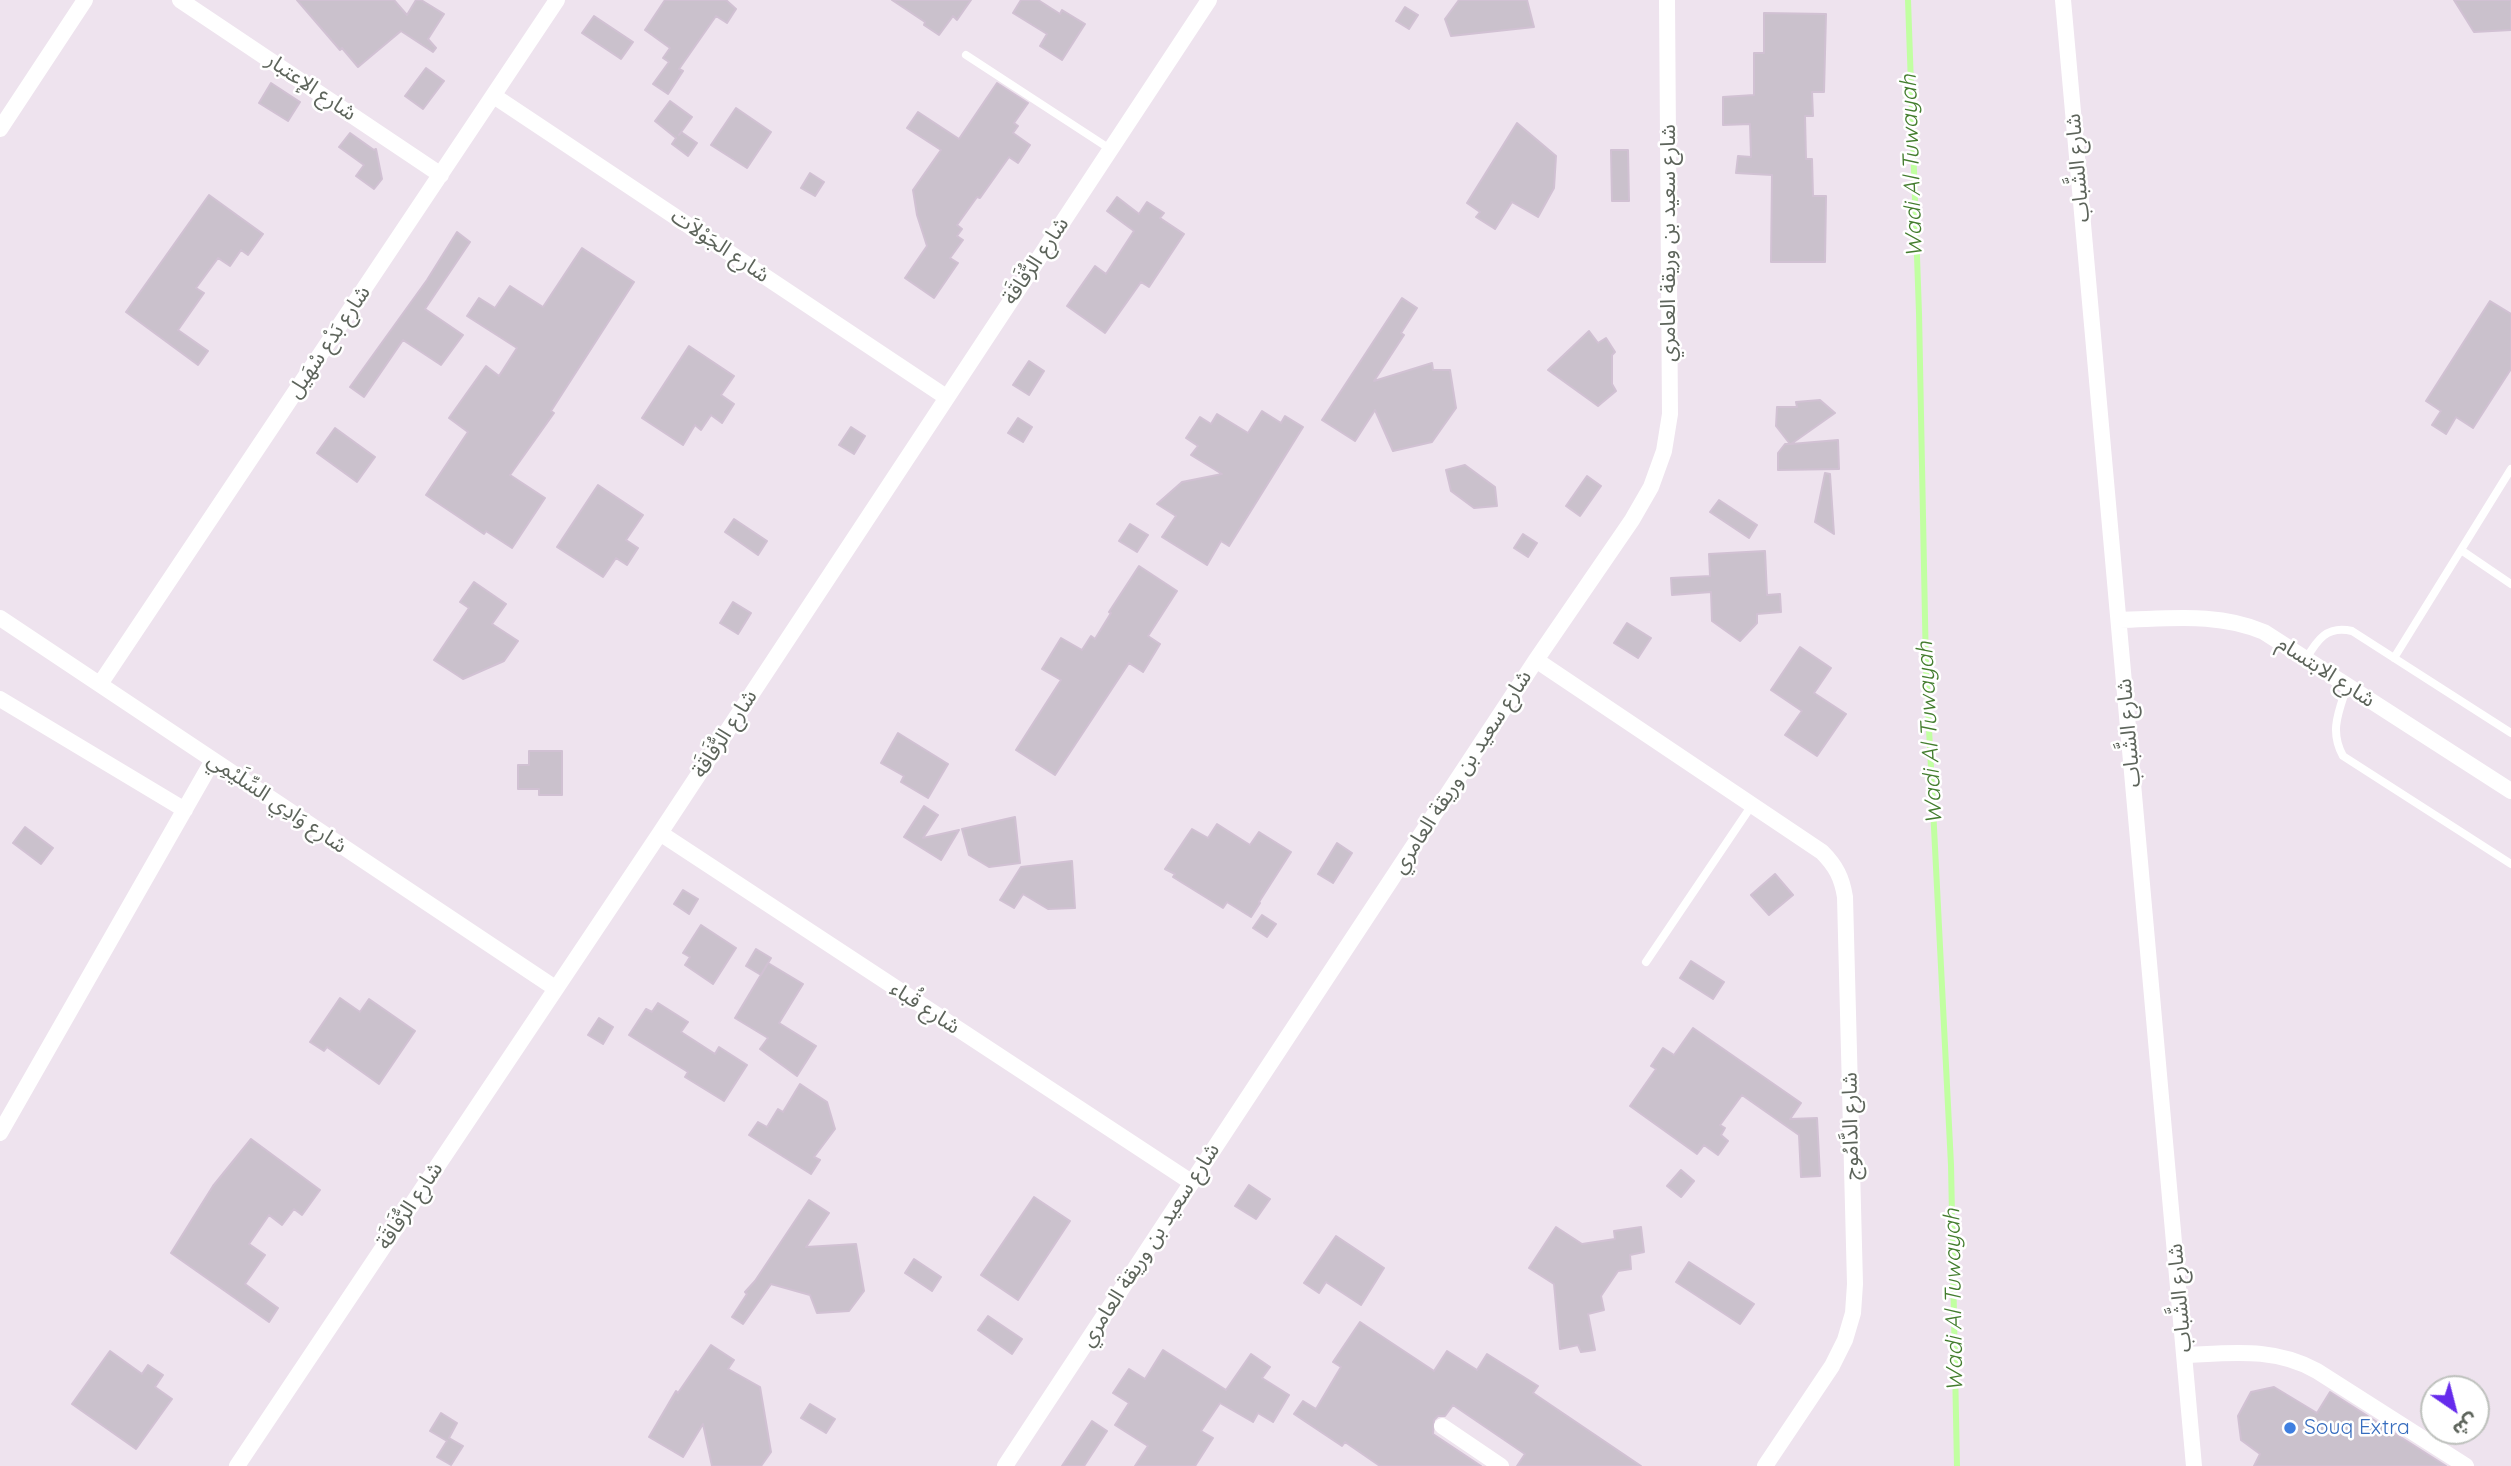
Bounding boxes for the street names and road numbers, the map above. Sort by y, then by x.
street label: شارع الإعتبار [261,48,361,126]
street label: شارع الشَّباب [2061,113,2095,223]
street label: شارع سعيد بن وريقة العامري [1656,124,1682,362]
street label: شارع الجَوْلاَت [666,204,774,288]
street label: شارع الرُّفَاقَة [998,213,1074,309]
street label: شارع بَدْع سْهَيل [282,281,376,403]
street label: شارع الابتسام [2272,631,2380,713]
street label: شارع سعيد بن وريقة العامري [1387,666,1537,878]
street label: شارع الشَّباب [2112,678,2146,788]
street label: شارع الرُّفَاقَة [687,685,763,783]
street label: شارع وَادِي السِّلَيْمِي [202,747,352,859]
street label: شارع قُباء [885,976,965,1040]
street label: شارع الدَّامُوج [1837,1072,1865,1180]
street label: شارع سعيد بن وريقة العامري [1075,1139,1225,1351]
street label: شارع الرُّفَاقَة [372,1158,448,1254]
street label: شارع الشَّباب [2163,1243,2197,1353]

